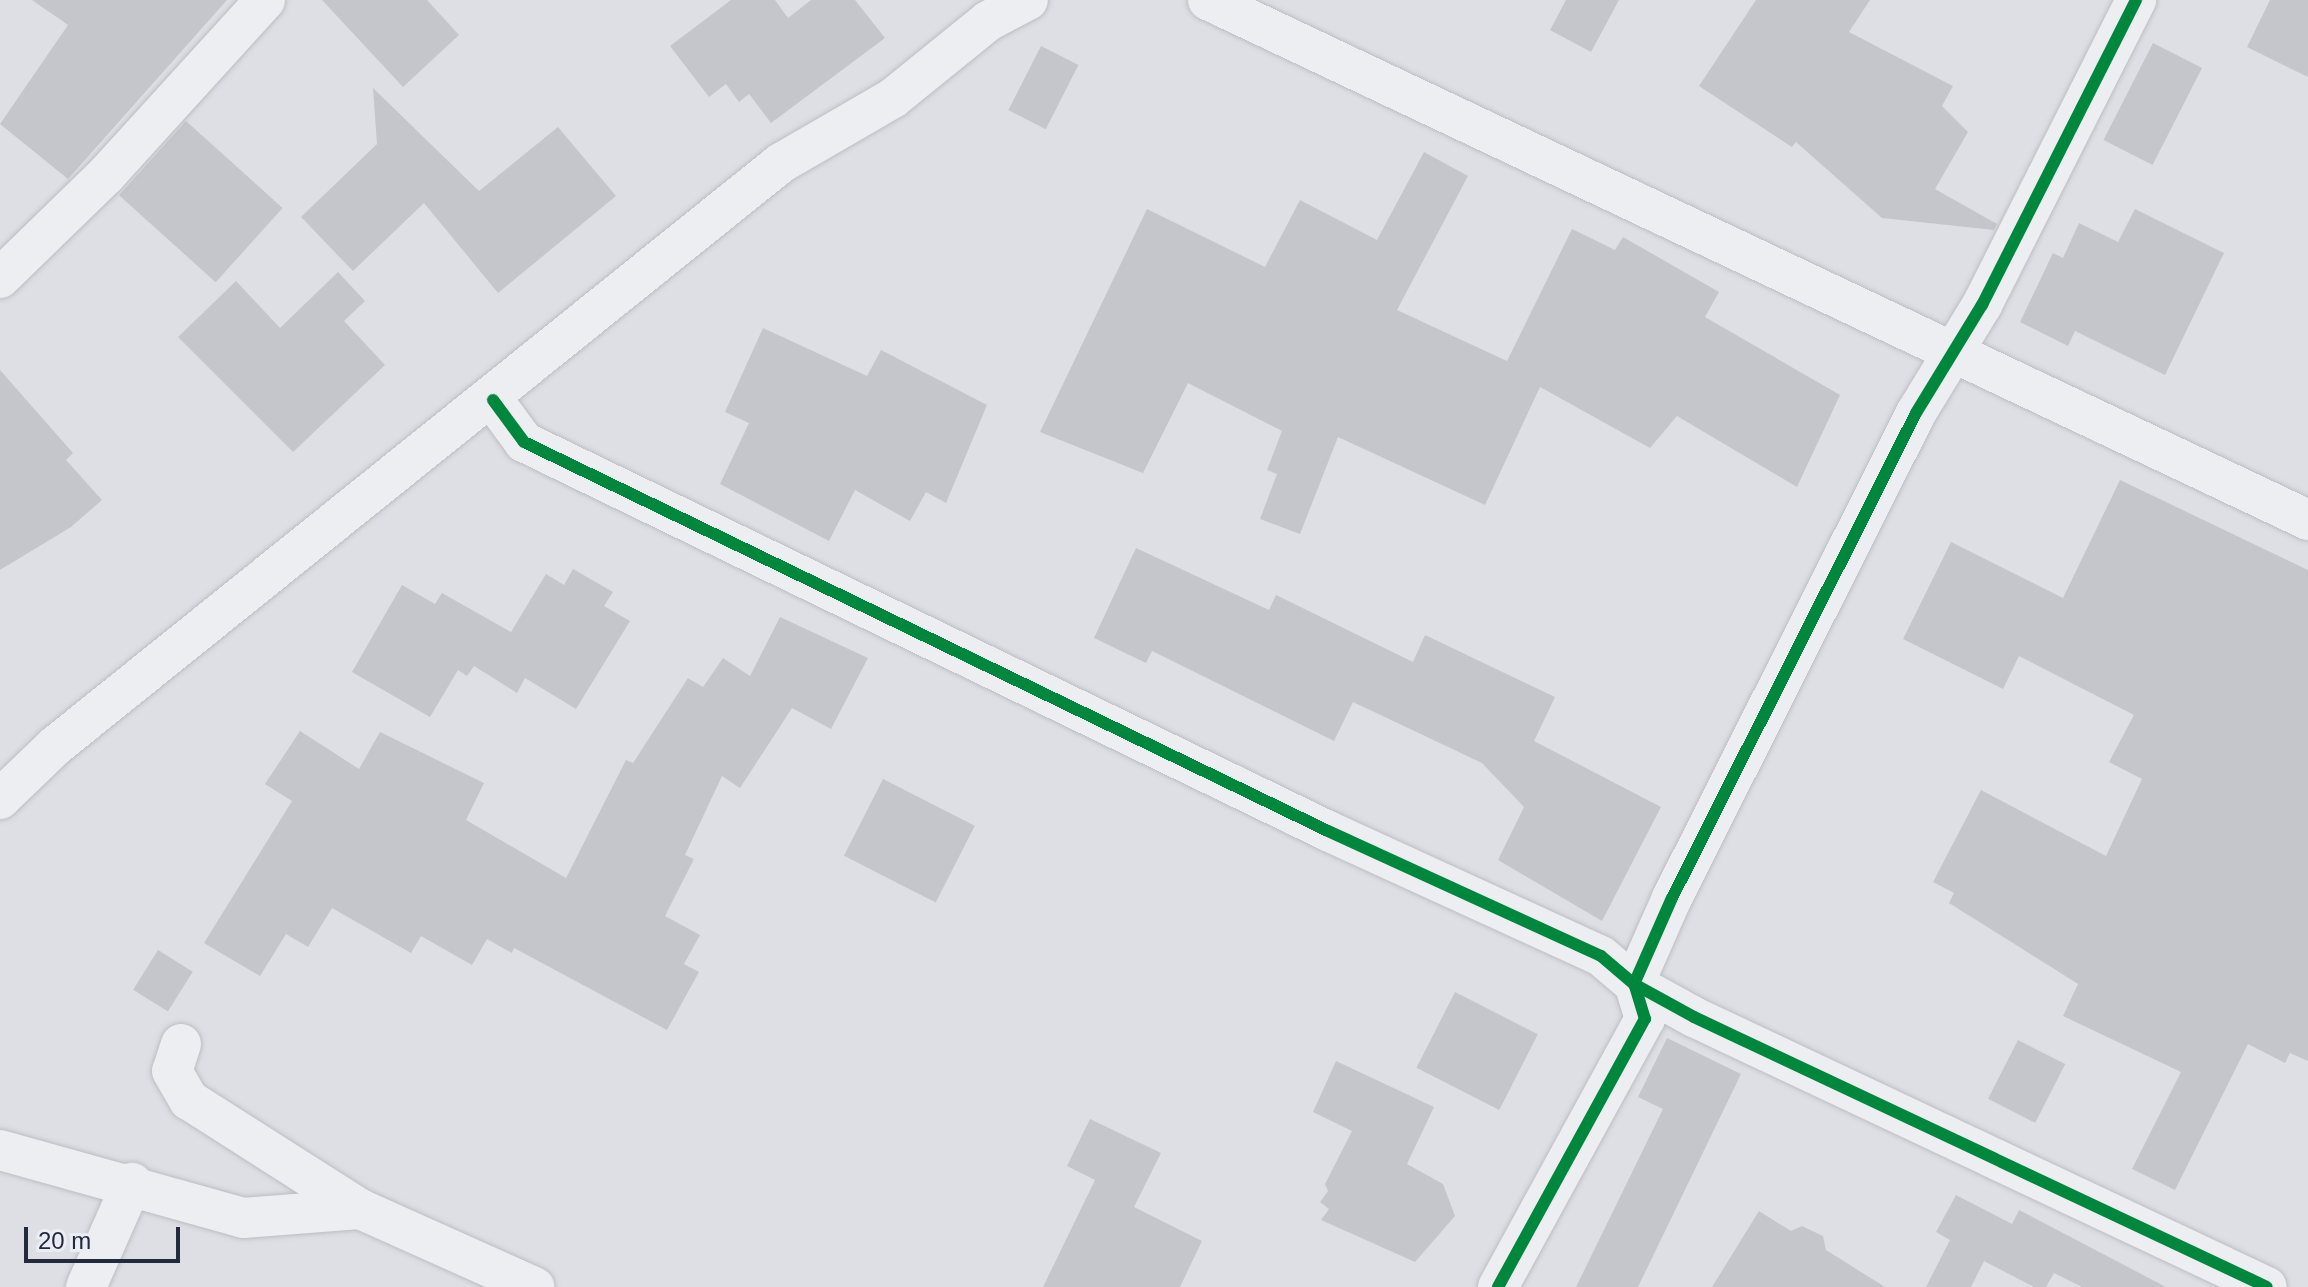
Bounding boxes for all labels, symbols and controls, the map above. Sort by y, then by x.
scale bar [28,1211,184,1261]
text: 20 m [38,1227,91,1254]

